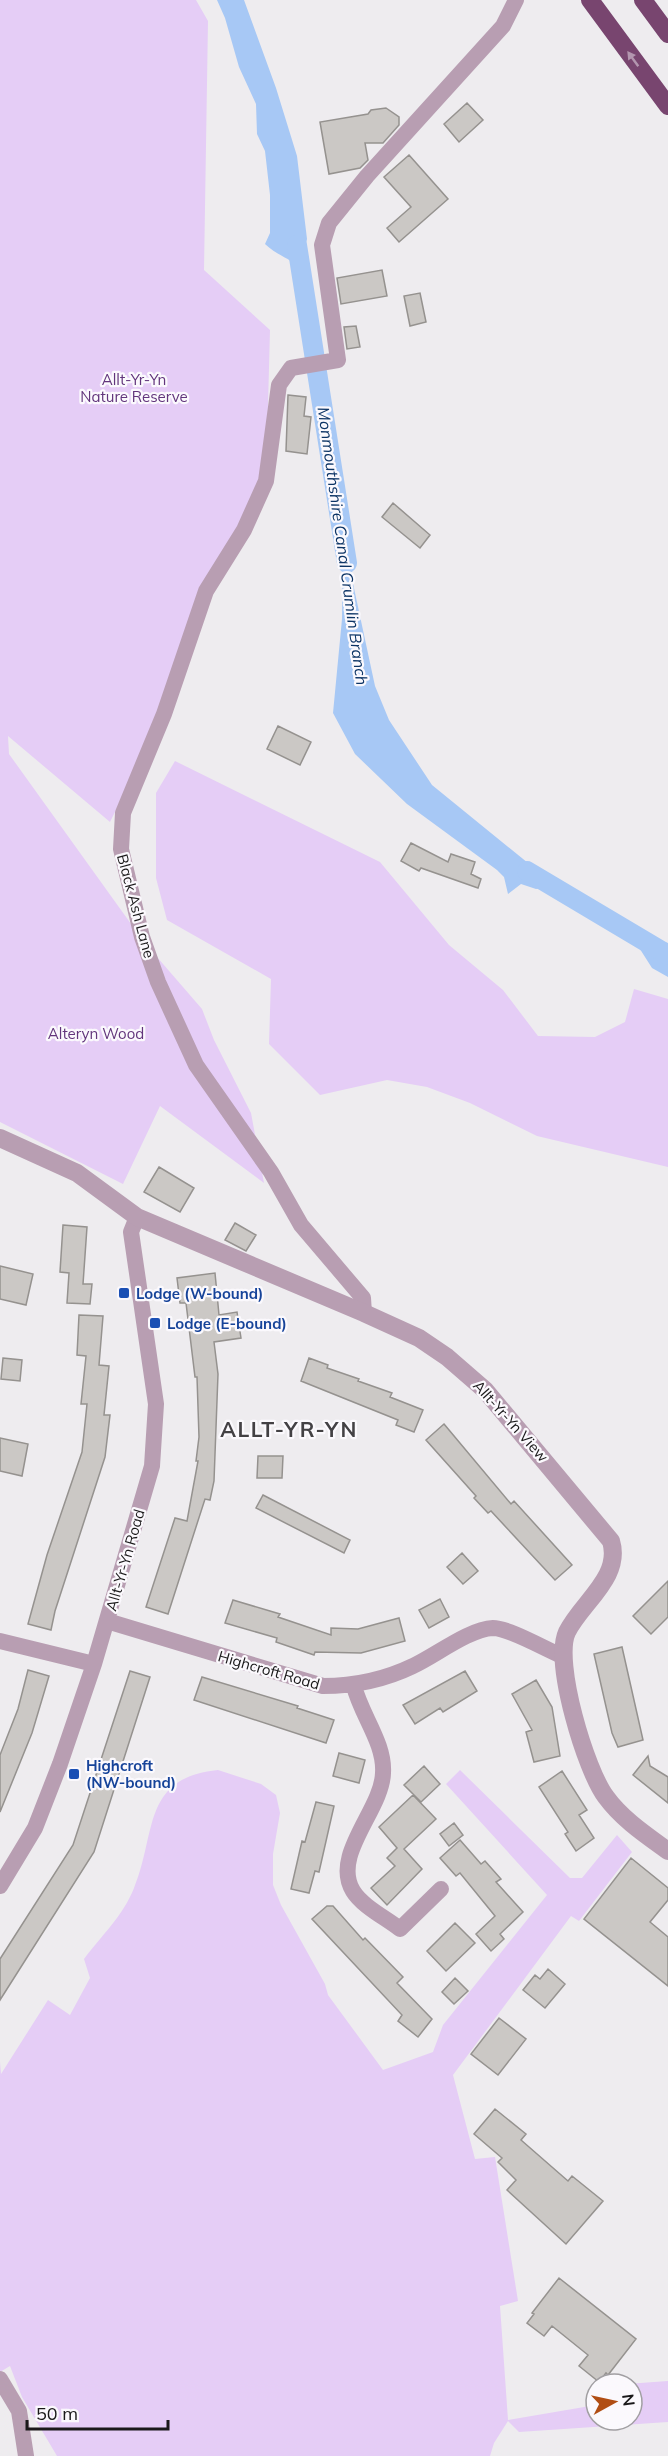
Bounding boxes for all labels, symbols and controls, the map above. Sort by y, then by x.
one-way arrow [628,52,640,67]
park label: Allt-Yr-Yn Nature Reserve [80,370,188,406]
water label: Monmouthshire Canal Crumlin Branch [314,406,372,686]
street label: Black Ash Lane [113,852,159,960]
park label: Alteryn Wood [48,1024,144,1043]
place label: Lodge (W-bound) [136,1284,263,1303]
marker: Lodge (W-bound) [117,1286,131,1300]
place label: Lodge (E-bound) [167,1314,287,1333]
marker: Lodge (E-bound) [148,1316,162,1330]
street label: Allt-Yr-Yn View [469,1376,553,1466]
district label: ALLT-YR-YN [220,1416,358,1442]
street label: Allt-Yr-Yn Road [101,1507,149,1613]
street label: Highcroft Road [216,1646,322,1694]
place label: Highcroft (NW-bound) [86,1756,176,1792]
marker: Highcroft (NW-bound) [67,1767,81,1781]
north arrow [584,2372,644,2432]
scale bar [27,2393,168,2431]
text: N [618,2393,640,2407]
text: 50 m [36,2402,78,2425]

